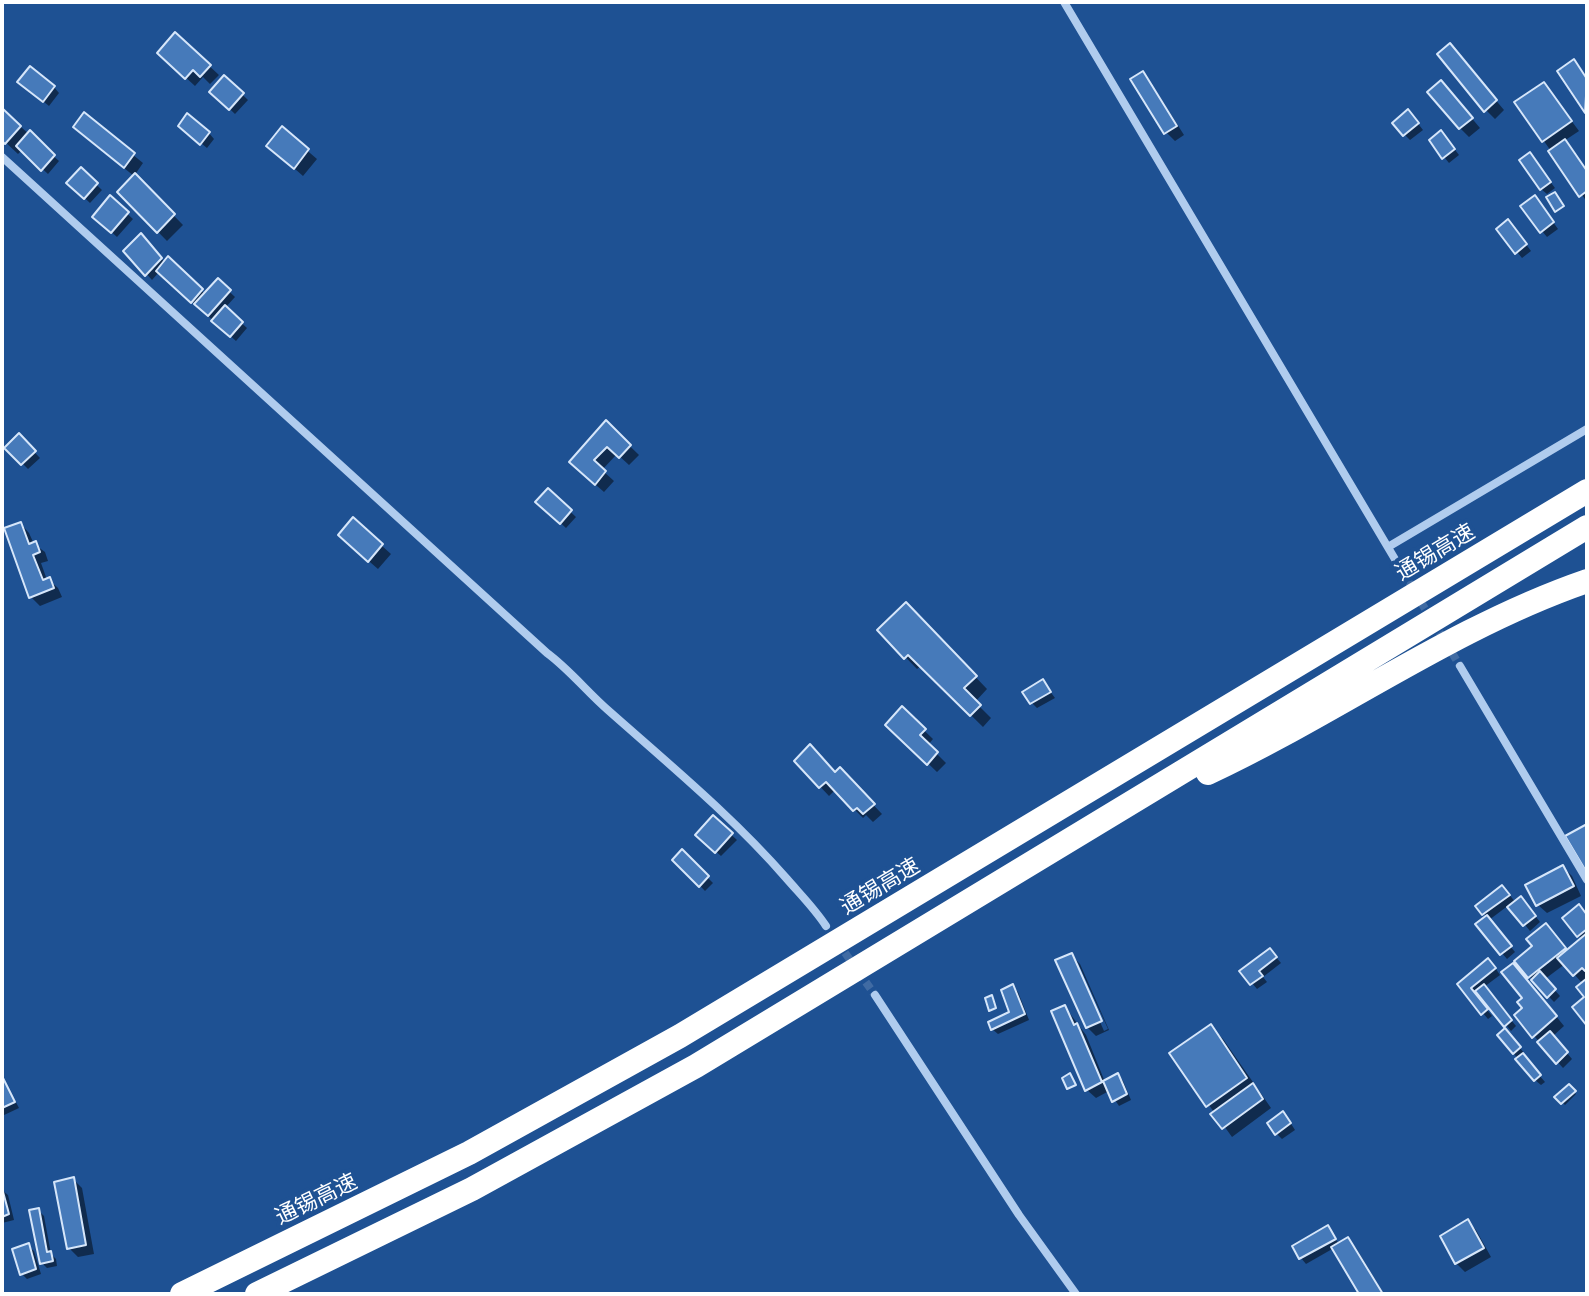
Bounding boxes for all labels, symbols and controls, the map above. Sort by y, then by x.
street label: 通锡高速 [1390,518,1480,586]
street label: 通锡高速 [835,852,925,920]
street label: 通锡高速 [271,1168,361,1230]

